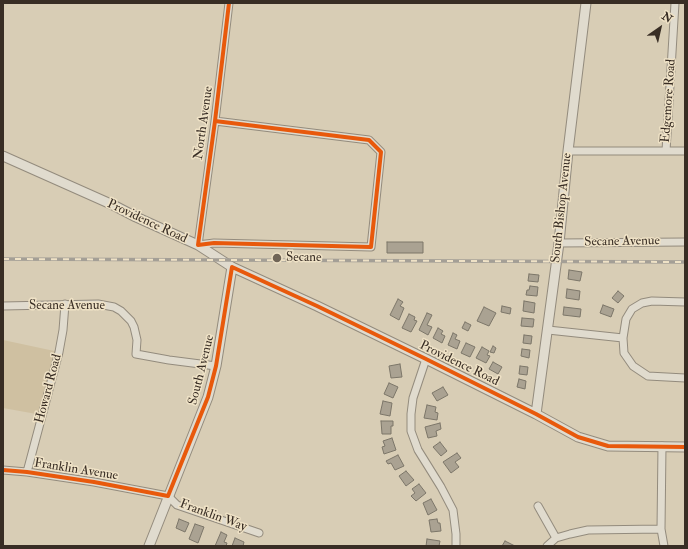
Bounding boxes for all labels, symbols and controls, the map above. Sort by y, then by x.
north arrow [640,8,680,48]
text: N [659,9,675,26]
street label: Edgemore Road [658,59,680,143]
street label: North Avenue [191,85,217,161]
street label: South Bishop Avenue [548,152,576,264]
street label: Providence Road [104,197,190,247]
street label: Secane Avenue [584,234,660,250]
place label: Secane [286,250,321,266]
marker: Secane [271,252,283,264]
street label: Secane Avenue [29,298,105,314]
street label: South Avenue [186,333,218,407]
street label: Providence Road [417,338,501,390]
street label: Howard Road [32,353,66,425]
street label: Franklin Avenue [33,456,119,484]
street label: Franklin Way [177,497,249,535]

